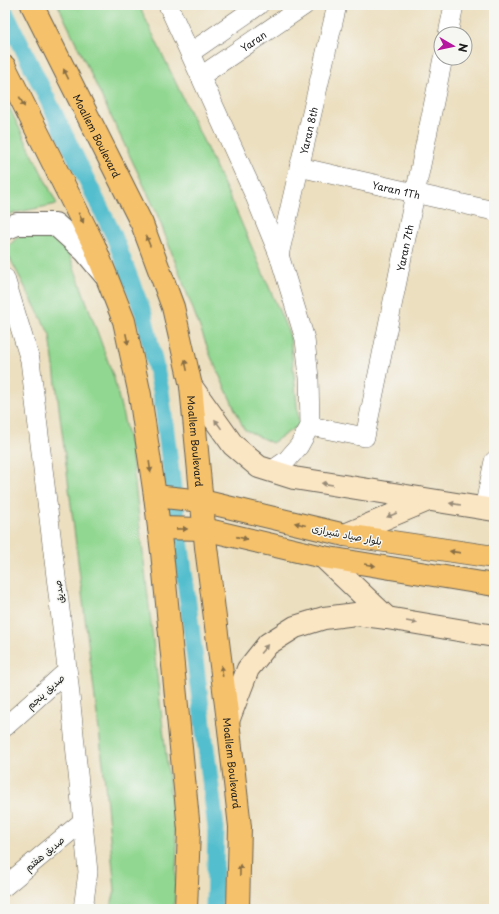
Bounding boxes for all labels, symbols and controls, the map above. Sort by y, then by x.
street label: Yaran [237,26,269,55]
north arrow [433,26,473,66]
text: N [454,42,472,54]
one-way arrow [63,68,70,79]
street label: Moallem Boulevard [70,91,125,180]
one-way arrow [19,96,25,108]
street label: Yaran 8th [295,105,321,156]
street label: Yaran 1Th [371,176,422,202]
one-way arrow [77,212,84,224]
street label: Yaran 7th [392,223,416,272]
one-way arrow [145,234,151,246]
one-way arrow [125,333,131,345]
one-way arrow [182,359,188,371]
street label: Moallem Boulevard [184,395,208,487]
one-way arrow [214,419,222,430]
one-way arrow [147,461,153,473]
one-way arrow [321,481,333,487]
one-way arrow [449,501,462,507]
one-way arrow [387,512,398,518]
street label: بلوار صیاد شیرازی [311,520,383,548]
one-way arrow [294,521,306,527]
one-way arrow [176,526,189,532]
one-way arrow [236,536,249,542]
one-way arrow [449,548,461,554]
one-way arrow [364,562,376,568]
street label: صدیق [49,579,67,605]
one-way arrow [406,619,418,625]
one-way arrow [260,644,269,655]
one-way arrow [219,665,225,677]
street label: صدیق پنجم [23,670,68,713]
street label: Moallem Boulevard [220,717,245,809]
street label: صدیق هفتم [21,832,68,875]
one-way arrow [236,864,243,876]

